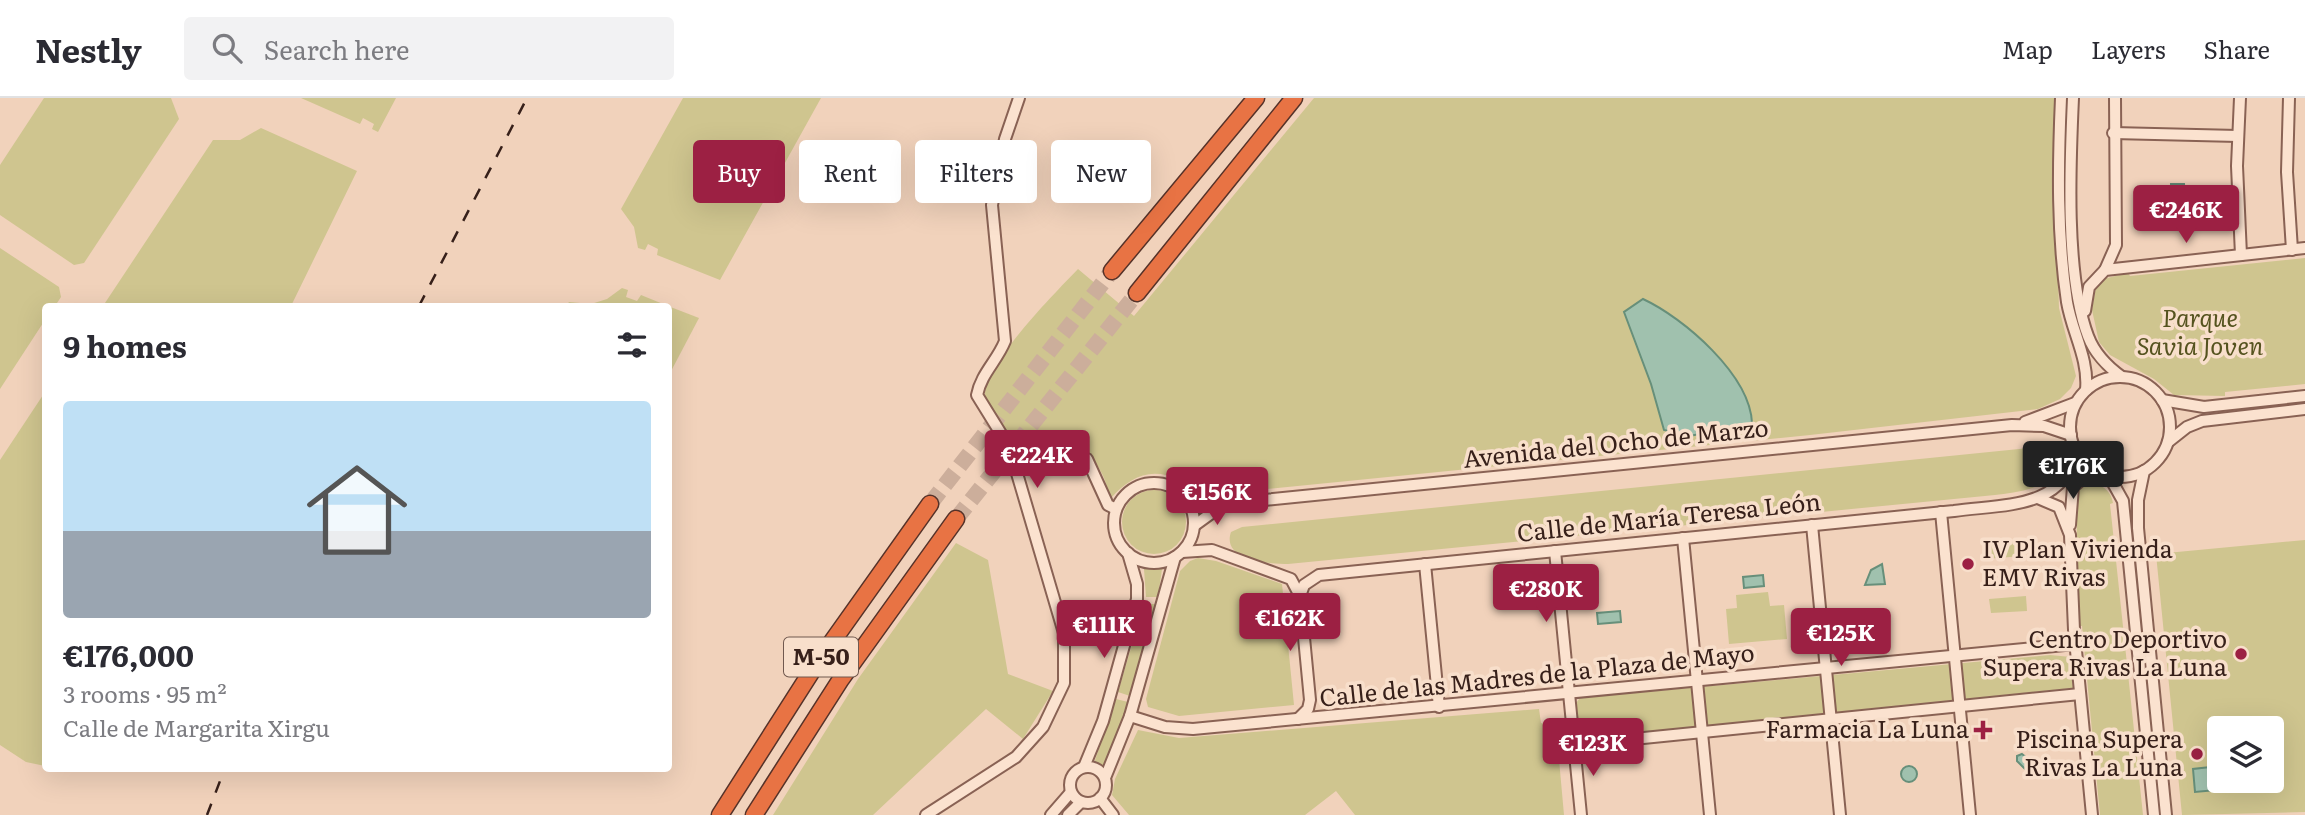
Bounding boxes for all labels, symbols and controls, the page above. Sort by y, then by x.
search box [184,17,674,80]
text: Nestly [35,24,142,73]
icon: search [208,29,246,67]
text: Search here [264,29,410,68]
text: Map [2002,31,2053,66]
text: Layers [2091,31,2165,66]
text: Share [2203,31,2270,66]
chip: Buy [693,140,785,203]
chip: Rent [799,140,901,203]
chip: Filters [915,140,1037,203]
chip: New [1051,140,1151,203]
pin: €246K [2137,186,2235,245]
text: €246K [2149,191,2223,225]
park label: Parque Savia Joven [2137,299,2263,362]
text: 9 homes [63,323,187,367]
icon: filters [613,326,651,364]
street label: Avenida del Ocho de Marzo [1461,408,1770,475]
pin: €224K [988,430,1086,490]
text: €224K [1001,436,1073,470]
pin: €176K [2024,442,2122,501]
icon: home [294,447,420,573]
text: €176K [2039,447,2107,481]
pin: €156K [1168,468,1266,527]
text: €156K [1182,473,1252,507]
street label: Calle de María Teresa León [1515,482,1822,549]
place label: IV Plan Vivienda EMV Rivas [1982,530,2173,593]
marker: IV Plan Vivienda EMV Rivas [1960,556,1976,572]
pin: €280K [1497,564,1595,624]
text: €280K [1509,570,1583,604]
pin: €162K [1241,594,1339,653]
text: €162K [1255,599,1325,633]
pin: €111K [1055,601,1153,660]
text: €111K [1073,606,1135,640]
pin: €125K [1792,608,1890,668]
text: €125K [1807,614,1875,648]
place label: Centro Deportivo Supera Rivas La Luna [1983,620,2227,683]
text: €176,000 [63,632,194,676]
street label: Calle de las Madres de la Plaza de Mayo [1318,633,1756,714]
road number: M-50 [784,638,858,677]
marker: Centro Deportivo Supera Rivas La Luna [2233,646,2249,662]
text: 3 rooms · 95 m² [63,676,227,710]
text: Calle de Margarita Xirgu [63,710,330,744]
place label: Farmacia La Luna [1766,710,1969,745]
map controls [2207,716,2284,793]
button: layers [2207,716,2284,793]
pin: €123K [1544,718,1642,778]
place label: Piscina Supera Rivas La Luna [2015,720,2183,783]
marker: Farmacia La Luna [1975,722,1991,738]
text: €123K [1559,724,1627,758]
marker: Piscina Supera Rivas La Luna [2189,746,2205,762]

